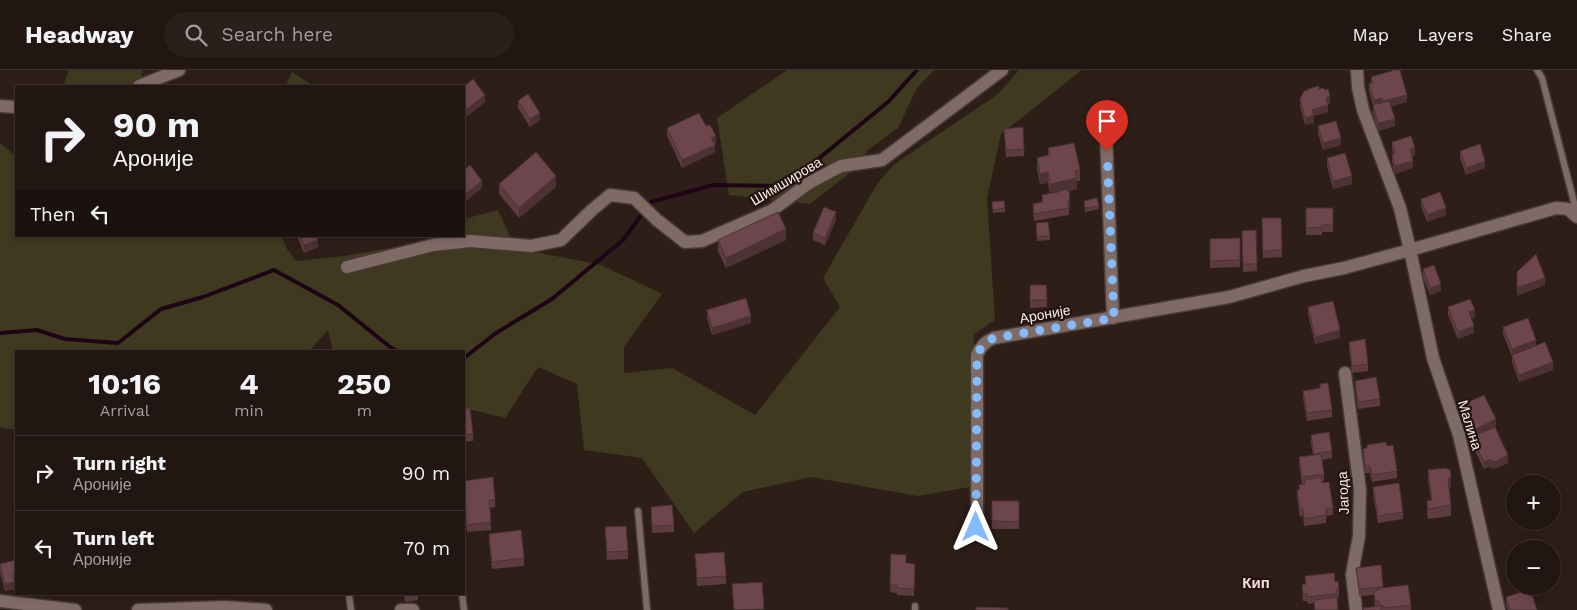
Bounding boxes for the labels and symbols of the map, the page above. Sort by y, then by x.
pin [1086,100,1128,151]
street label: Шимширова [748,153,825,208]
street label: Ароније [1018,302,1072,326]
street label: Малина [1455,398,1485,452]
street label: Јагода [1334,471,1352,515]
position arrow [949,500,1001,552]
district label: Кип [1242,574,1270,592]

